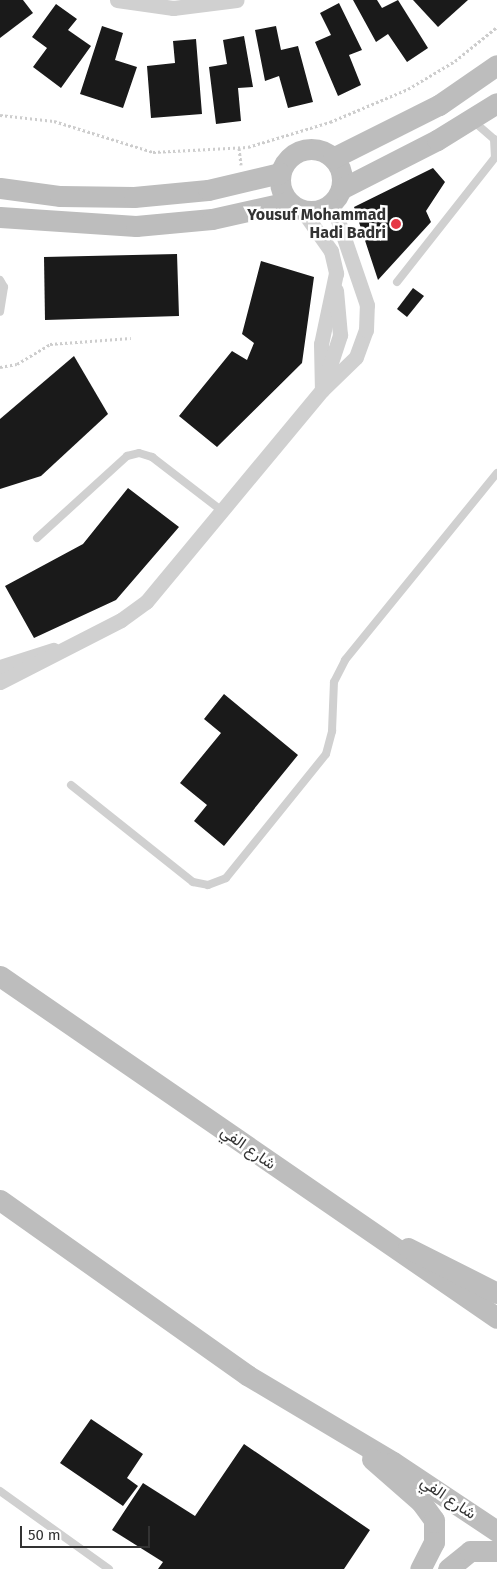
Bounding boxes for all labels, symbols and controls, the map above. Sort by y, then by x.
place label: Yousuf Mohammad Hadi Badri [247,205,386,243]
marker: Yousuf Mohammad Hadi Badri [390,218,402,230]
street label: شارع الفي [217,1122,279,1174]
street label: شارع الفي [416,1472,480,1524]
scale bar [22,1516,152,1548]
text: 50 m [28,1526,61,1544]

